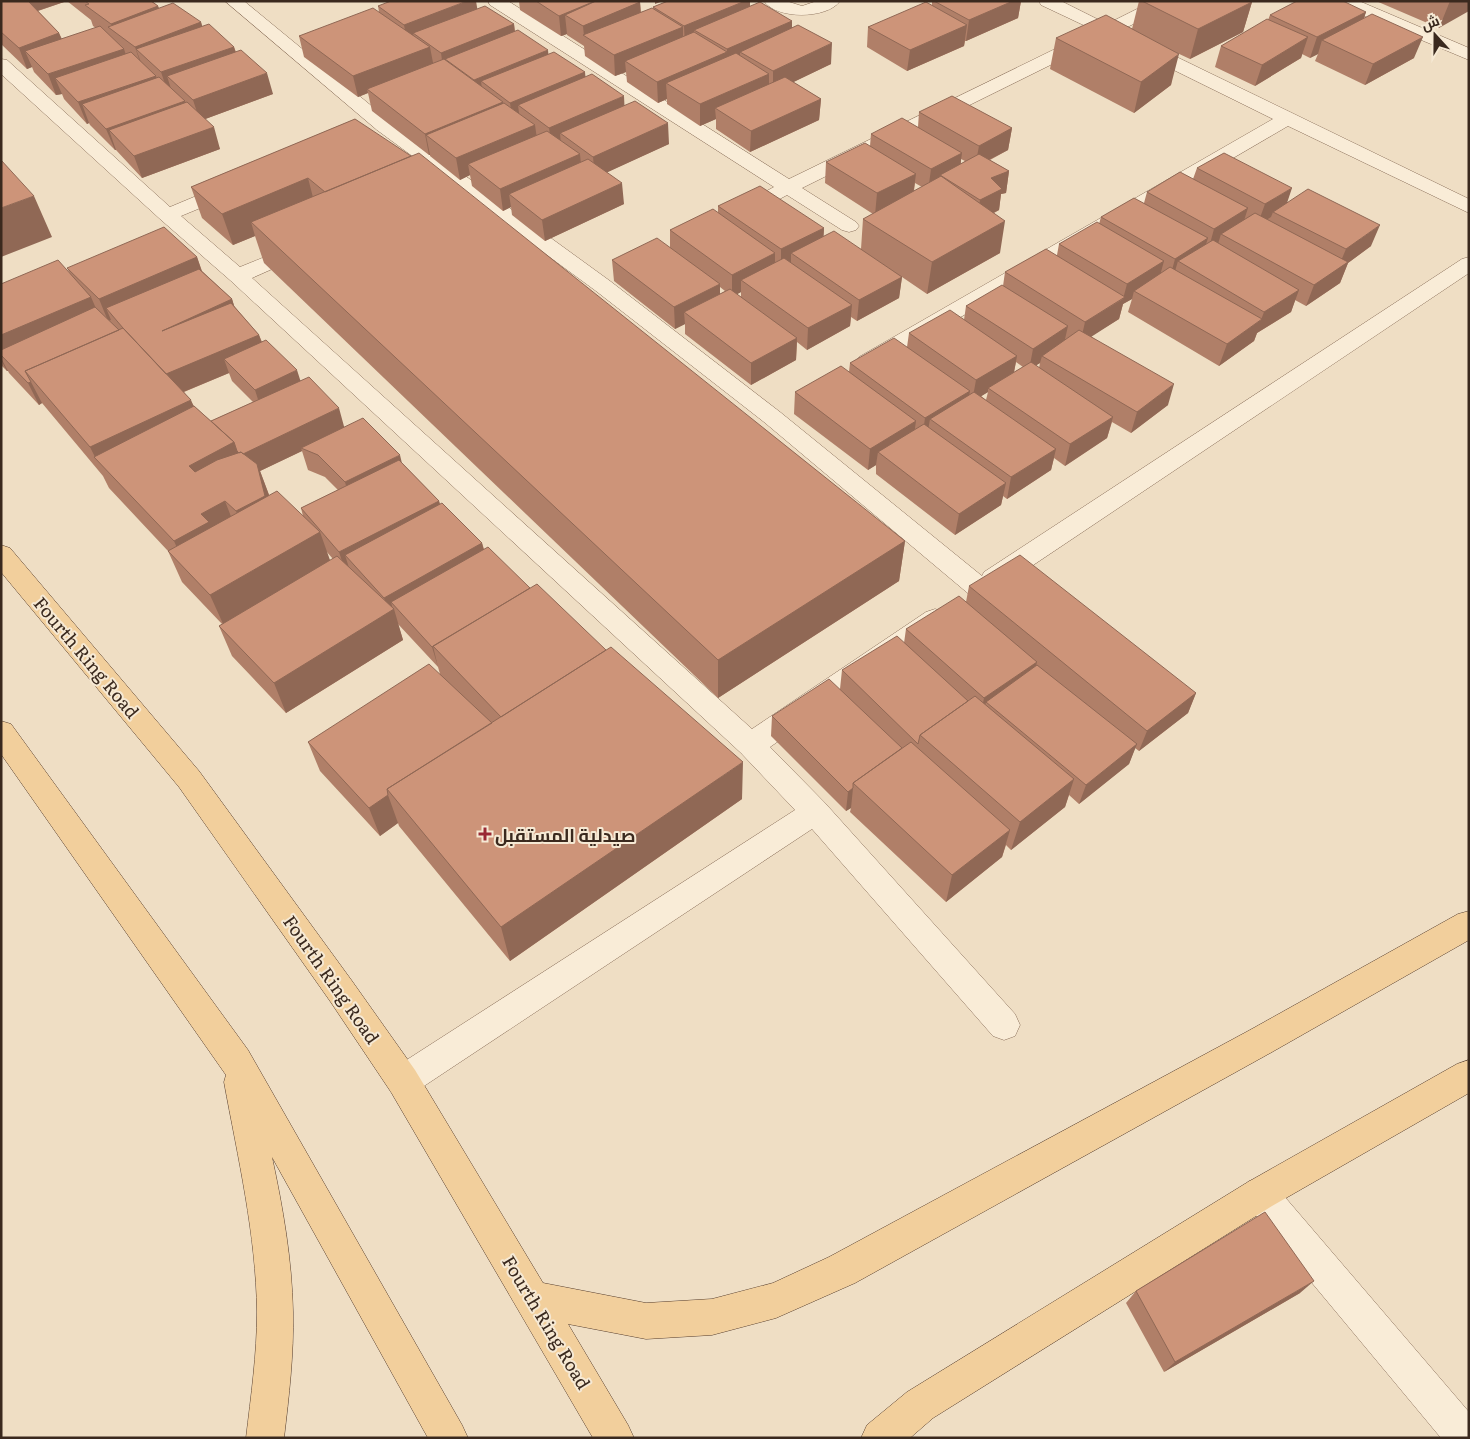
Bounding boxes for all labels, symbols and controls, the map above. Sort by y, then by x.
text: ش [1418,9,1442,34]
north arrow [1410,10,1460,60]
street label: Fourth Ring Road [28,590,146,724]
place label: صيدلية المستقبل [495,821,635,848]
marker: صيدلية المستقبل [479,828,491,840]
street label: Fourth Ring Road [277,909,387,1049]
street label: Fourth Ring Road [496,1250,598,1394]

